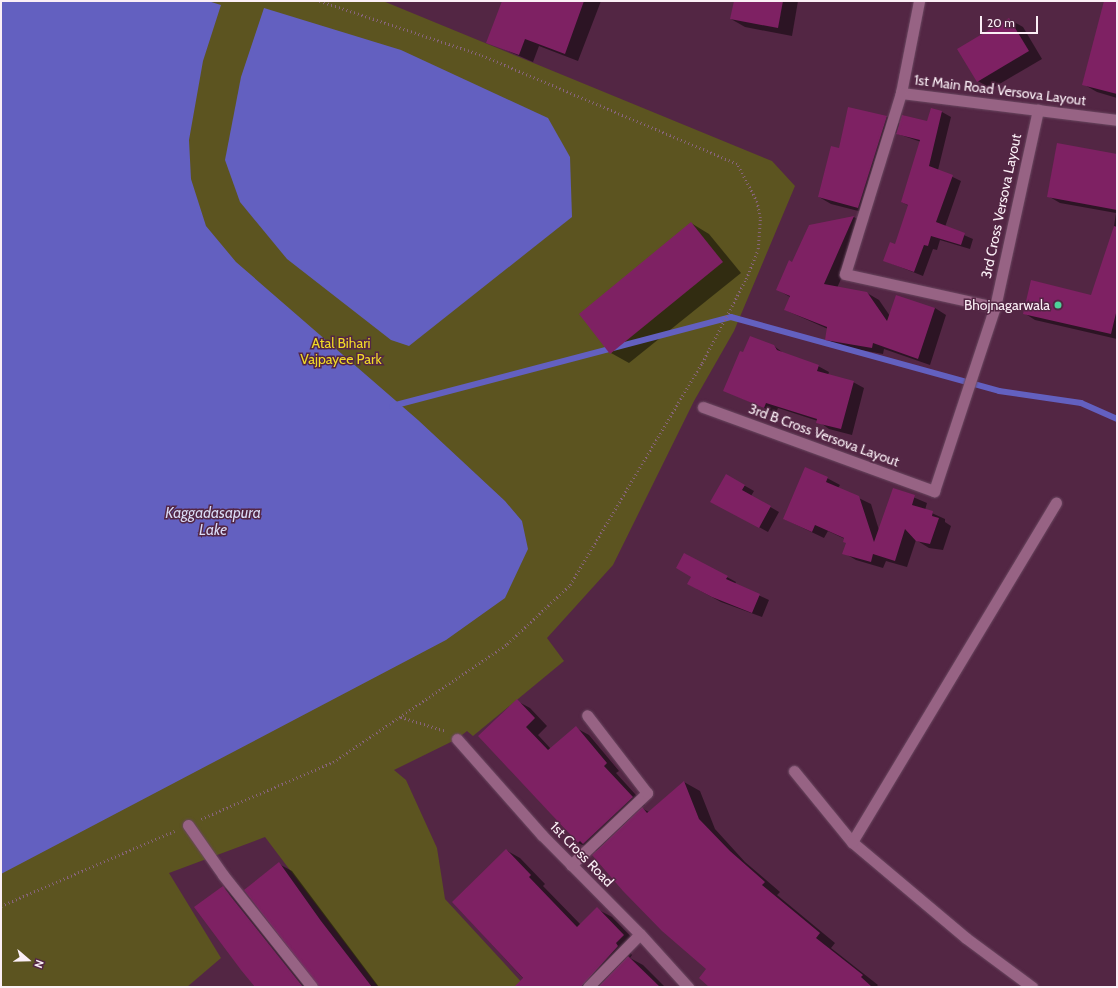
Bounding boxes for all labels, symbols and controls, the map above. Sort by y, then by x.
scale bar [982,8,1040,34]
text: 20 m [987,15,1015,30]
street label: 1st Main Road Versova Layout [913,71,1087,109]
street label: 3rd Cross Versova Layout [977,132,1025,280]
place label: Bhojnagarwala [964,297,1050,313]
marker: Bhojnagarwala [1053,300,1063,310]
park label: Atal Bihari Vajpayee Park [300,335,382,368]
street label: 3rd B Cross Versova Layout [746,400,902,470]
water label: Kaggadasapura Lake [165,504,261,539]
street label: 1st Cross Road [547,818,617,890]
north arrow [8,940,48,980]
text: N [31,958,47,970]

